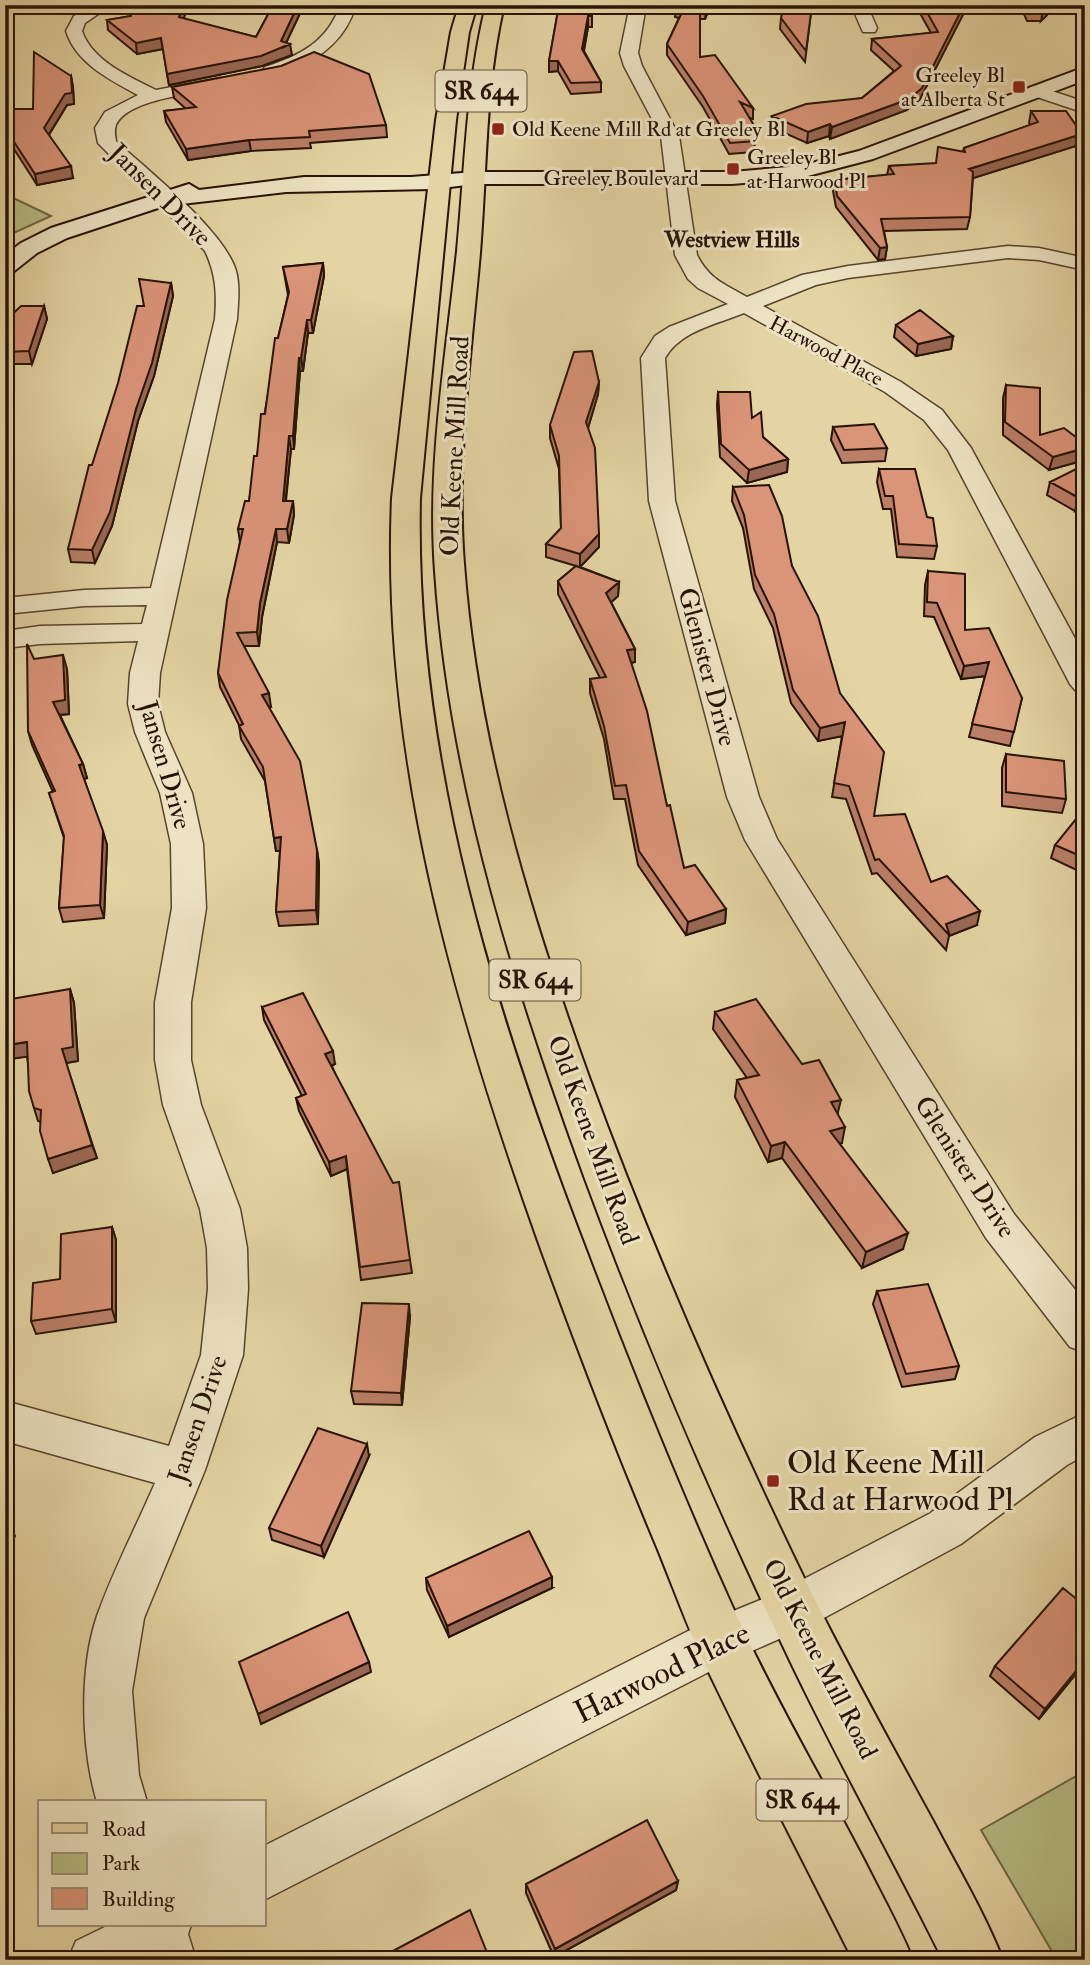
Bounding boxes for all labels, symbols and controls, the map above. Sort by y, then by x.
place label: Greeley Bl at Alberta St [901,62,1006,113]
road number: SR 644 [435,70,526,112]
marker: Greeley Bl at Alberta St [1011,79,1027,95]
place label: Old Keene Mill Rd at Greeley Bl [512,116,786,143]
marker: Old Keene Mill Rd at Greeley Bl [490,121,506,137]
street label: Jansen Drive [101,136,218,253]
place label: Greeley Bl at Harwood Pl [747,144,867,195]
marker: Greeley Bl at Harwood Pl [725,161,741,177]
street label: Greeley Boulevard [543,165,699,192]
district label: Westview Hills [663,225,800,254]
street label: Harwood Place [764,310,888,392]
street label: Old Keene Mill Road [433,335,477,557]
street label: Glenister Drive [671,584,744,750]
street label: Jansen Drive [131,696,199,833]
road number: SR 644 [490,960,580,1000]
street label: Old Keene Mill Road [540,1031,646,1249]
street label: Glenister Drive [907,1090,1023,1244]
street label: Jansen Drive [161,1351,235,1488]
place label: Old Keene Mill Rd at Harwood Pl [787,1443,1013,1520]
marker: Old Keene Mill Rd at Harwood Pl [765,1473,781,1489]
street label: Old Keene Mill Road [756,1554,884,1765]
street label: Harwood Place [568,1613,756,1733]
road number: SR 644 [756,1780,848,1821]
legend [38,1800,266,1926]
text: Road [102,1816,147,1843]
text: Park [102,1850,140,1877]
text: Building [102,1886,175,1913]

